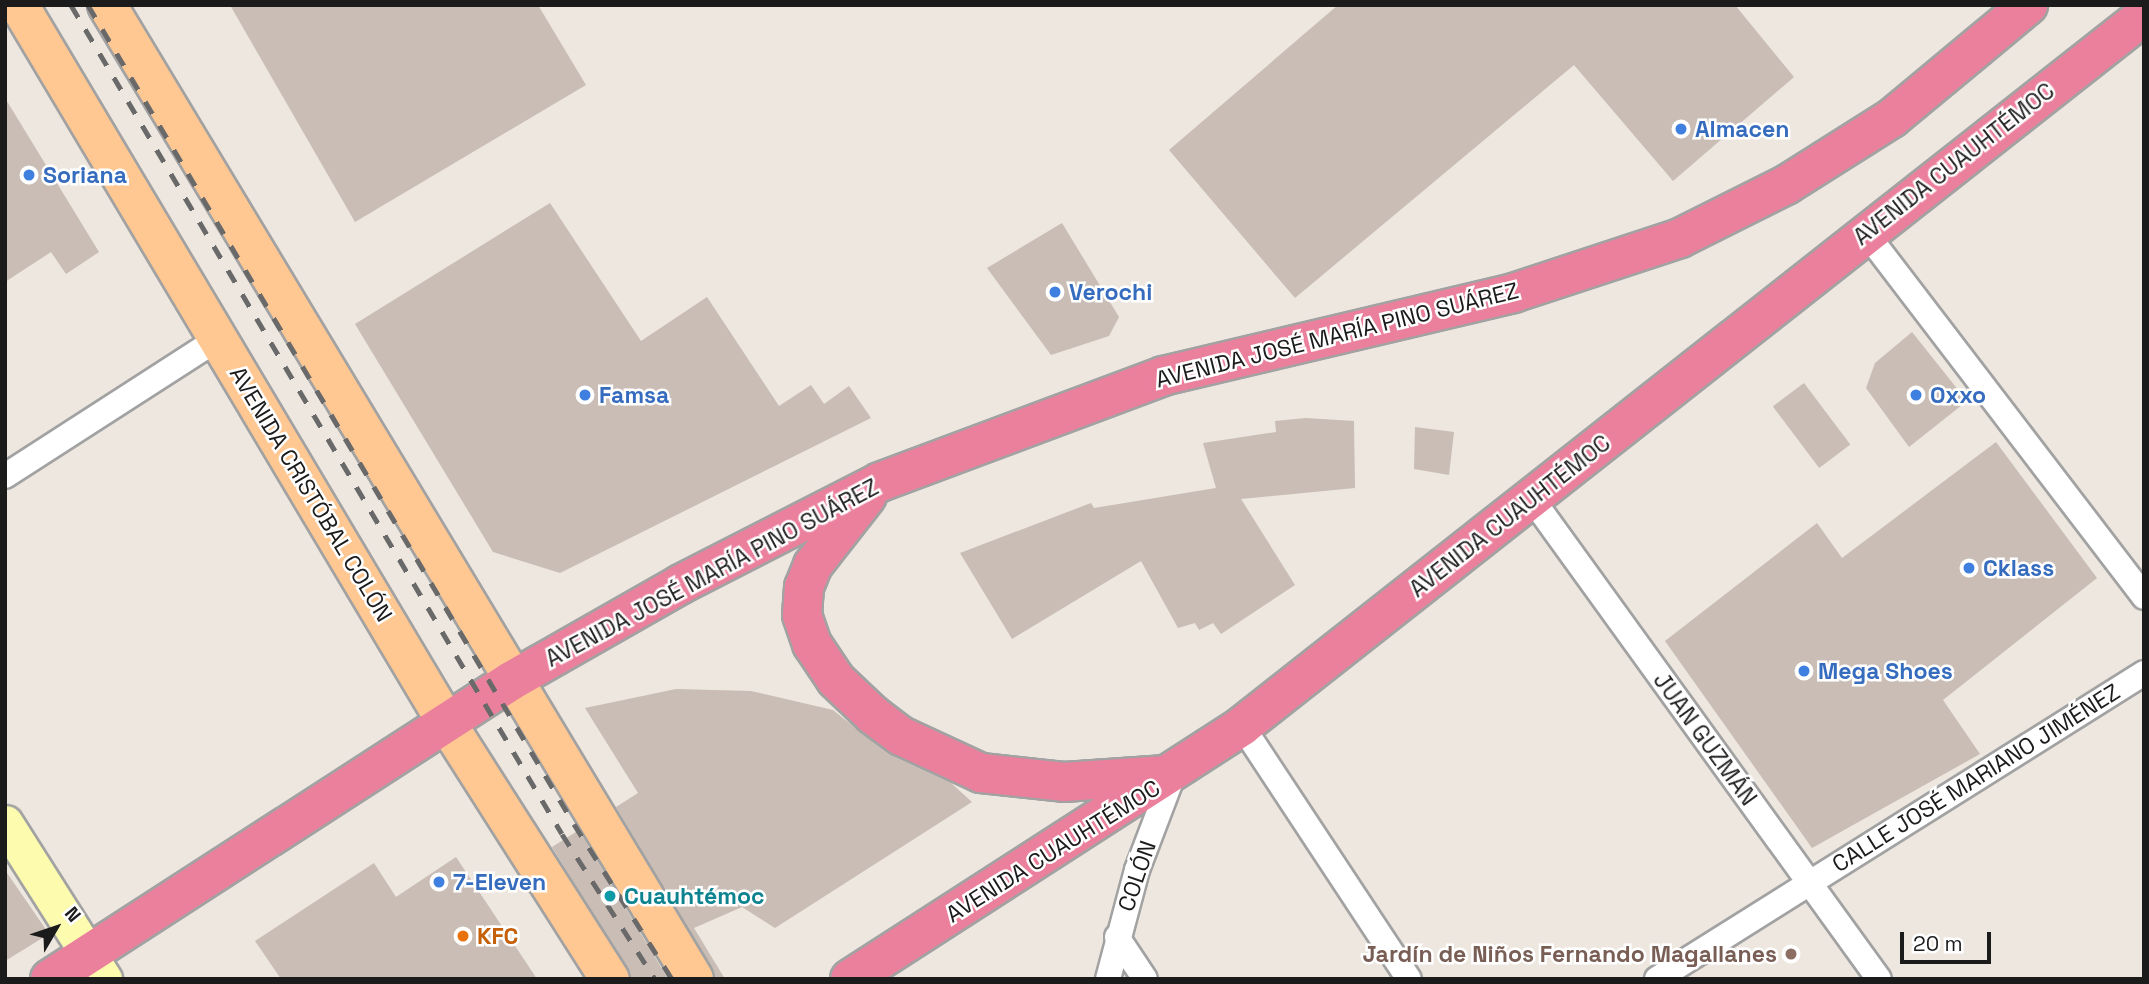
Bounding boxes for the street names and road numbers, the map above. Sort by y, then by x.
street label: AVENIDA CUAUHTÉMOC [1848,77,2060,251]
street label: AVENIDA JOSÉ MARÍA PINO SUÁREZ [1152,276,1522,394]
street label: AVENIDA CRISTÓBAL COLÓN [224,361,398,627]
street label: AVENIDA CUAUHTÉMOC [1404,429,1616,603]
street label: AVENIDA JOSÉ MARÍA PINO SUÁREZ [541,473,883,673]
street label: JUAN GUZMÁN [1647,667,1763,811]
street label: CALLE JOSÉ MARIANO JIMÉNEZ [1827,678,2125,878]
street label: AVENIDA CUAUHTÉMOC [941,774,1165,928]
street label: COLÓN [1112,837,1162,915]

